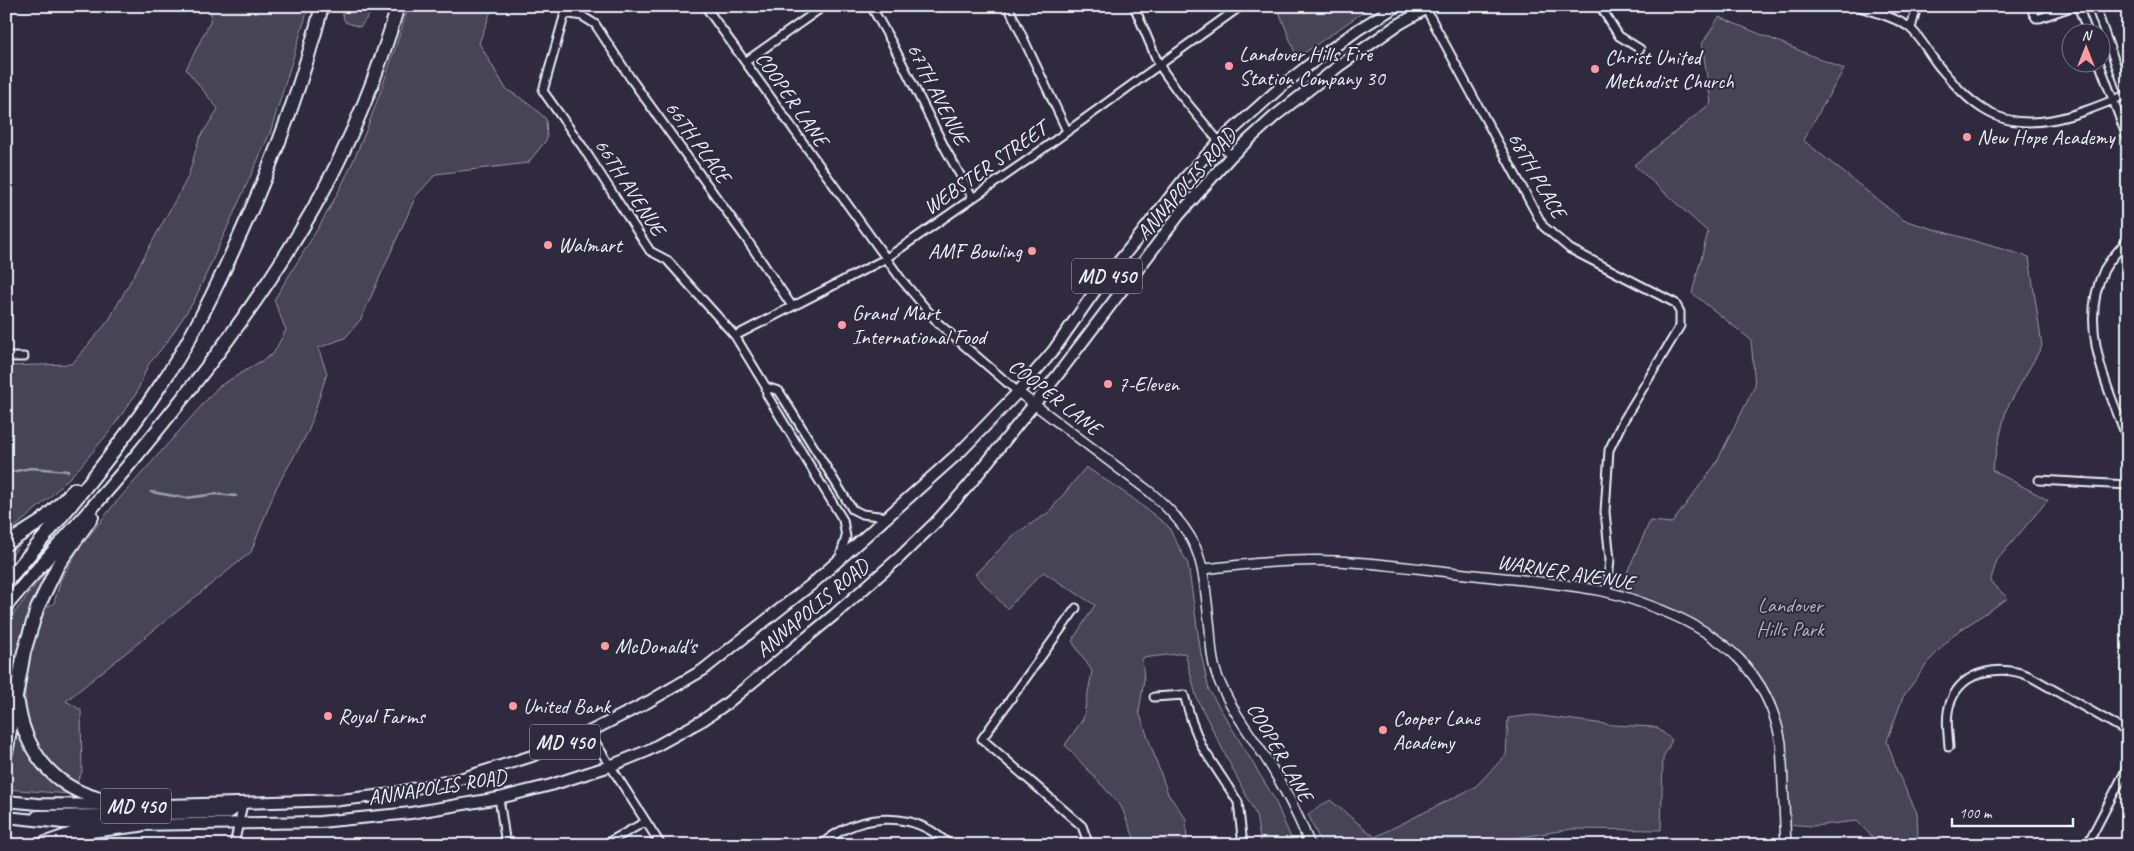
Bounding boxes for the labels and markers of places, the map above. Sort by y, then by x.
place label: Landover Hills Fire Station Company 30 [1239,41,1386,91]
place label: Christ United Methodist Church [1605,44,1734,94]
marker: Landover Hills Fire Station Company 30 [1223,60,1235,72]
marker: Christ United Methodist Church [1589,63,1601,75]
place label: New Hope Academy [1977,124,2116,150]
marker: New Hope Academy [1961,131,1973,143]
place label: Walmart [558,232,624,258]
place label: AMF Bowling [928,238,1024,264]
marker: Walmart [542,239,554,251]
marker: AMF Bowling [1026,245,1038,257]
place label: Grand Mart International Food [852,300,989,350]
marker: Grand Mart International Food [836,319,848,331]
place label: 7-Eleven [1118,371,1181,397]
marker: 7-Eleven [1102,378,1114,390]
place label: McDonald's [615,633,698,659]
marker: McDonald's [599,640,611,652]
place label: United Bank [523,693,612,719]
marker: United Bank [507,700,519,712]
place label: Royal Farms [338,703,427,729]
place label: Cooper Lane Academy [1393,705,1481,755]
marker: Royal Farms [322,710,334,722]
marker: Cooper Lane Academy [1377,724,1389,736]

